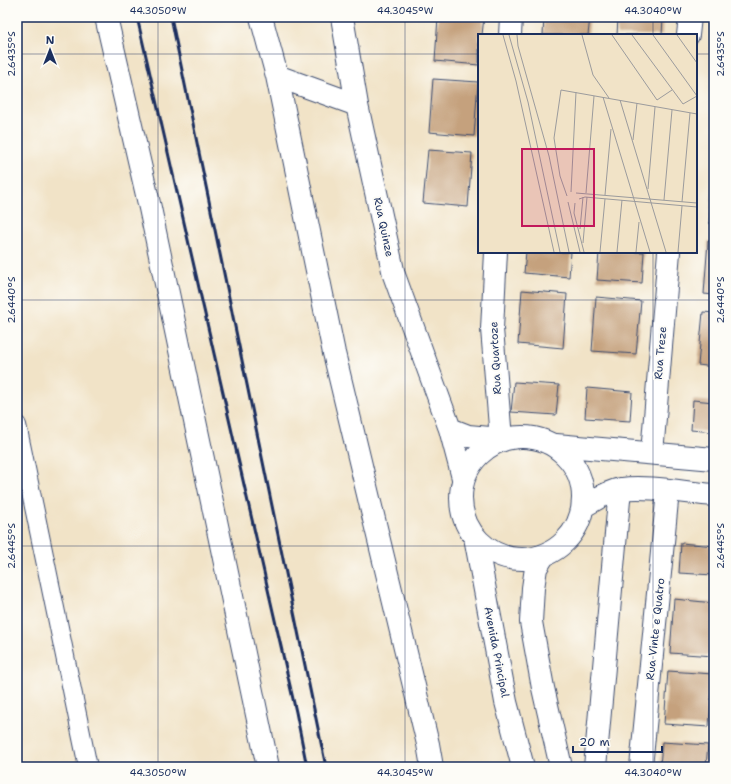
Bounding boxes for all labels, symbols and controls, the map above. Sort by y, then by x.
text: 44.3050°W [130,4,187,17]
text: 44.3045°W [377,4,434,17]
text: 44.3040°W [624,4,682,17]
north arrow [30,30,70,70]
text: 2.6435°S [5,31,18,77]
text: 2.6435°S [714,31,727,77]
text: N [46,33,55,48]
inset map [478,34,697,253]
street label: Rua Quinze [370,196,397,258]
text: 2.6440°S [5,276,18,324]
text: 2.6440°S [714,276,727,324]
street label: Rua Quartoze [486,321,505,395]
street label: Rua Treze [651,326,670,380]
text: 2.6445°S [5,523,18,569]
text: 2.6445°S [714,523,727,569]
street label: Rua Vinte e Quatro [643,577,668,681]
street label: Avenida Principal [480,605,513,699]
scale bar [573,728,662,754]
text: 20 m [579,734,610,750]
text: 44.3050°W [130,766,187,779]
text: 44.3045°W [377,766,434,779]
text: 44.3040°W [624,766,682,779]

